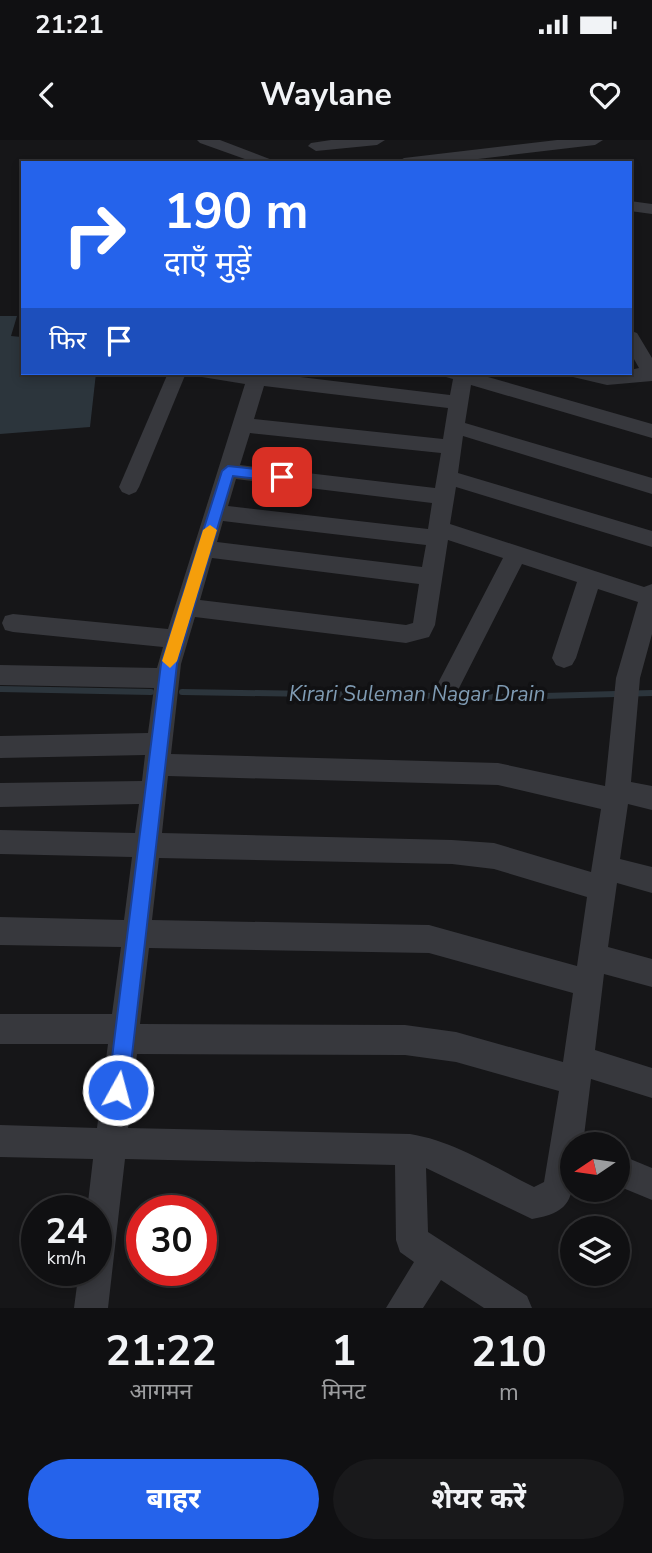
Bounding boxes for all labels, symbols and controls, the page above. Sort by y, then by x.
text: 21:21 [35,7,104,42]
text: Waylane [260,73,392,116]
icon: back [28,76,66,114]
icon: heart [586,76,624,114]
text: 190 m [164,178,308,245]
icon: right [49,189,140,280]
text: दाएँ मुड़ें [164,242,251,285]
icon: arrive [100,322,138,360]
text: फिर [49,323,86,358]
pin [252,447,312,507]
icon: arrive [263,458,301,496]
water label: Kirari Suleman Nagar Drain [289,680,545,708]
position arrow [81,1053,155,1127]
north arrow [560,1132,630,1202]
map controls [560,1132,630,1286]
speed limit sign: 30 [126,1195,217,1286]
text: 24 [45,1208,88,1255]
button: layers [560,1216,630,1286]
text: km/h [47,1246,86,1270]
text: 21:22 [105,1323,216,1380]
text: 1 [331,1323,356,1380]
text: 210 [471,1324,547,1381]
text: आगमन [129,1376,192,1407]
text: मिनट [322,1376,366,1407]
text: m [499,1377,519,1408]
button: बाहर [28,1459,319,1539]
button: शेयर करें [333,1459,624,1539]

